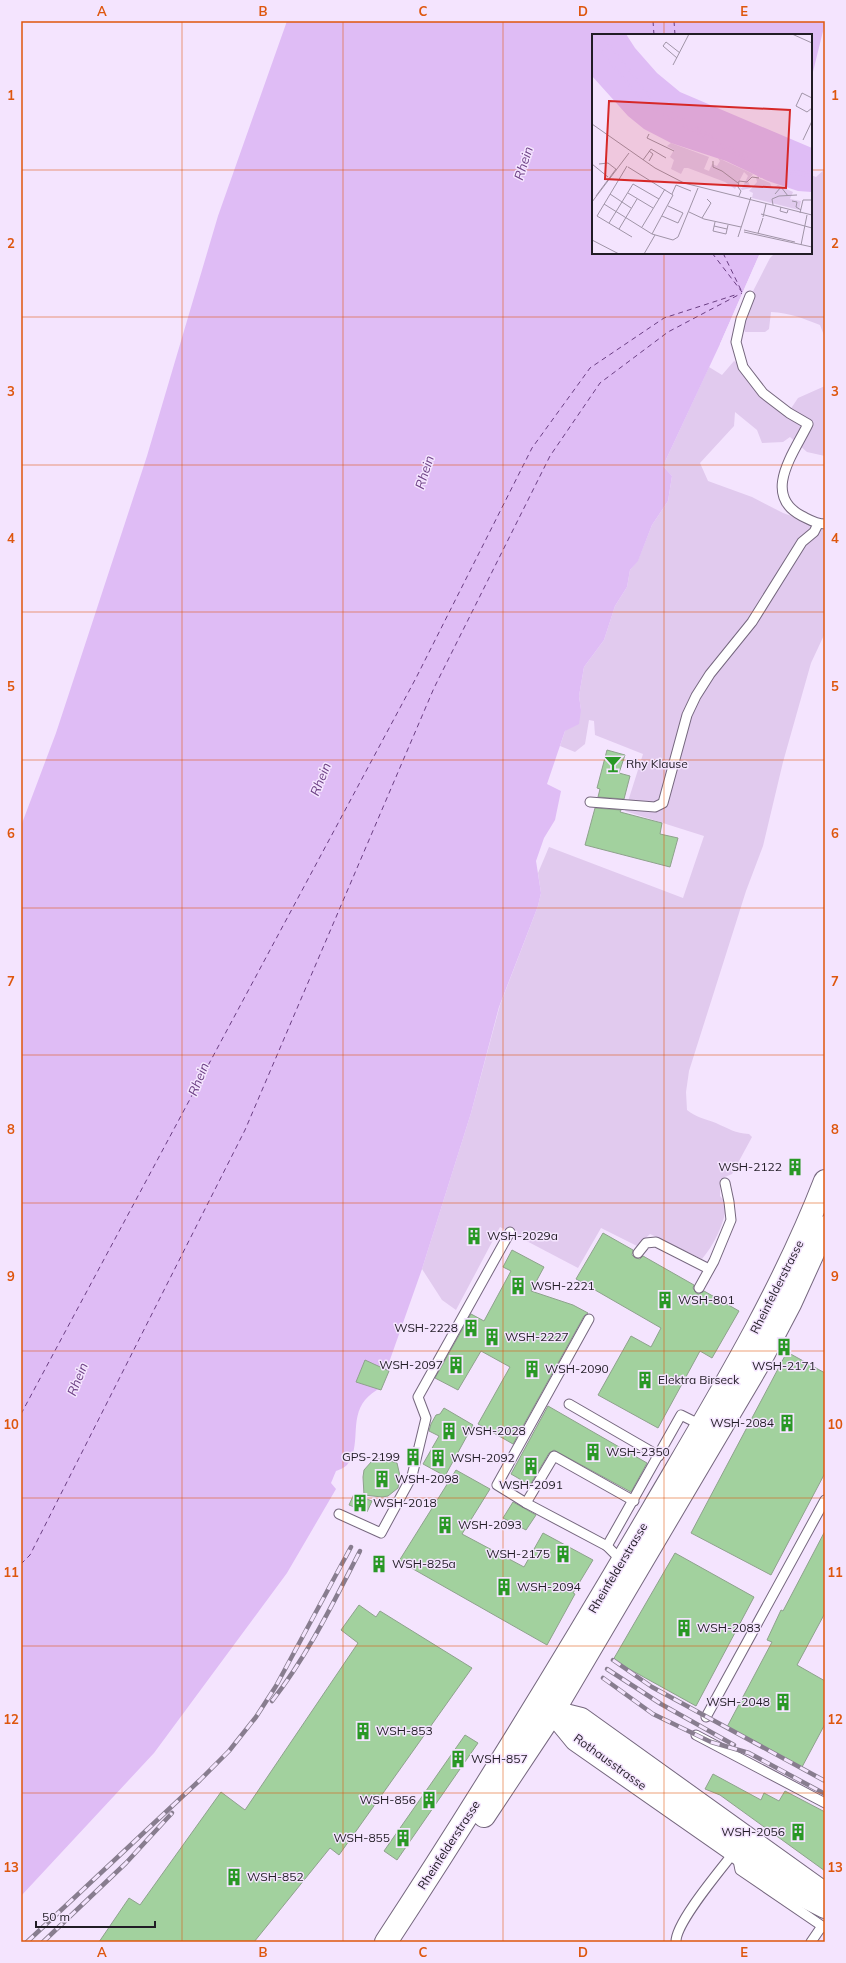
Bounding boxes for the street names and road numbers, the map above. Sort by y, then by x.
street label: Rheinfelderstrasse [746,1237,807,1336]
street label: Rheinfelderstrasse [585,1520,651,1616]
street label: Rothausstrasse [571,1730,650,1793]
street label: Rheinfelderstrasse [414,1797,483,1892]

